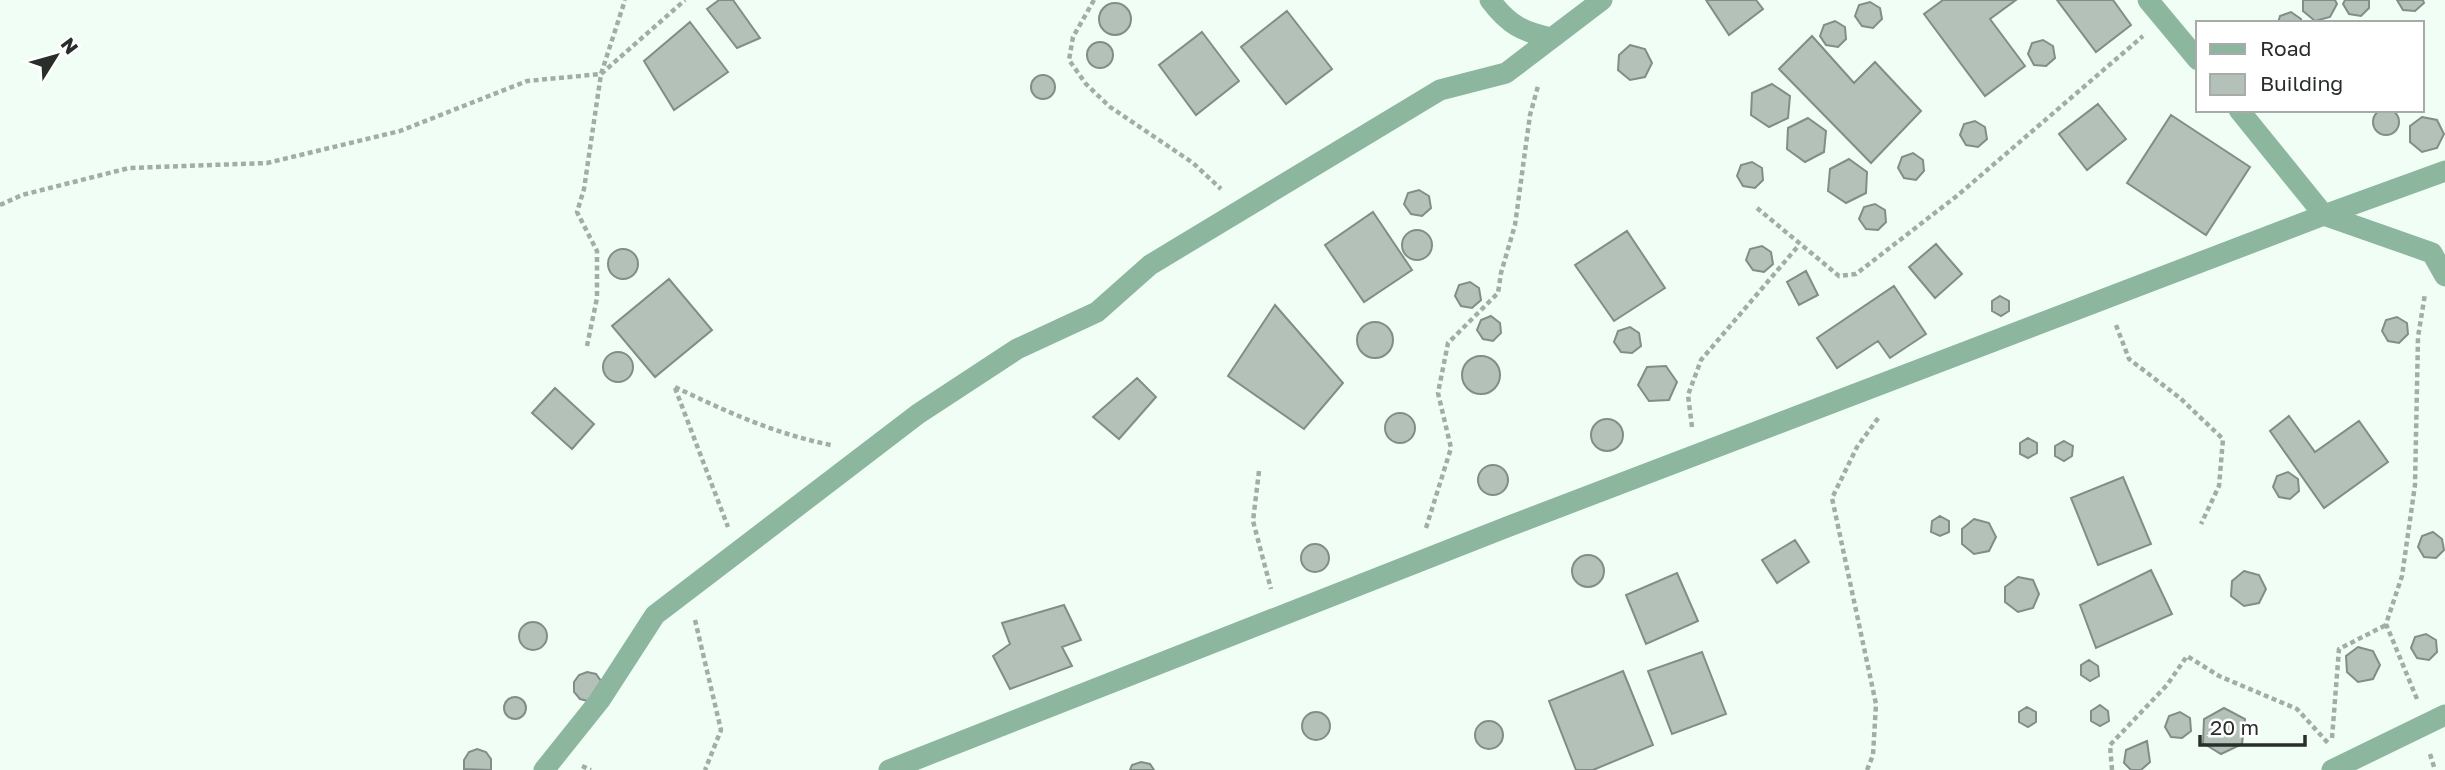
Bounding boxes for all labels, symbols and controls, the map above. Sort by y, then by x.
north arrow [21,21,91,91]
legend [2196,21,2424,112]
text: N [56,33,84,58]
text: Road [2260,35,2311,61]
text: Building [2260,70,2343,96]
scale bar [2200,704,2305,748]
text: 20 m [2210,714,2259,740]

